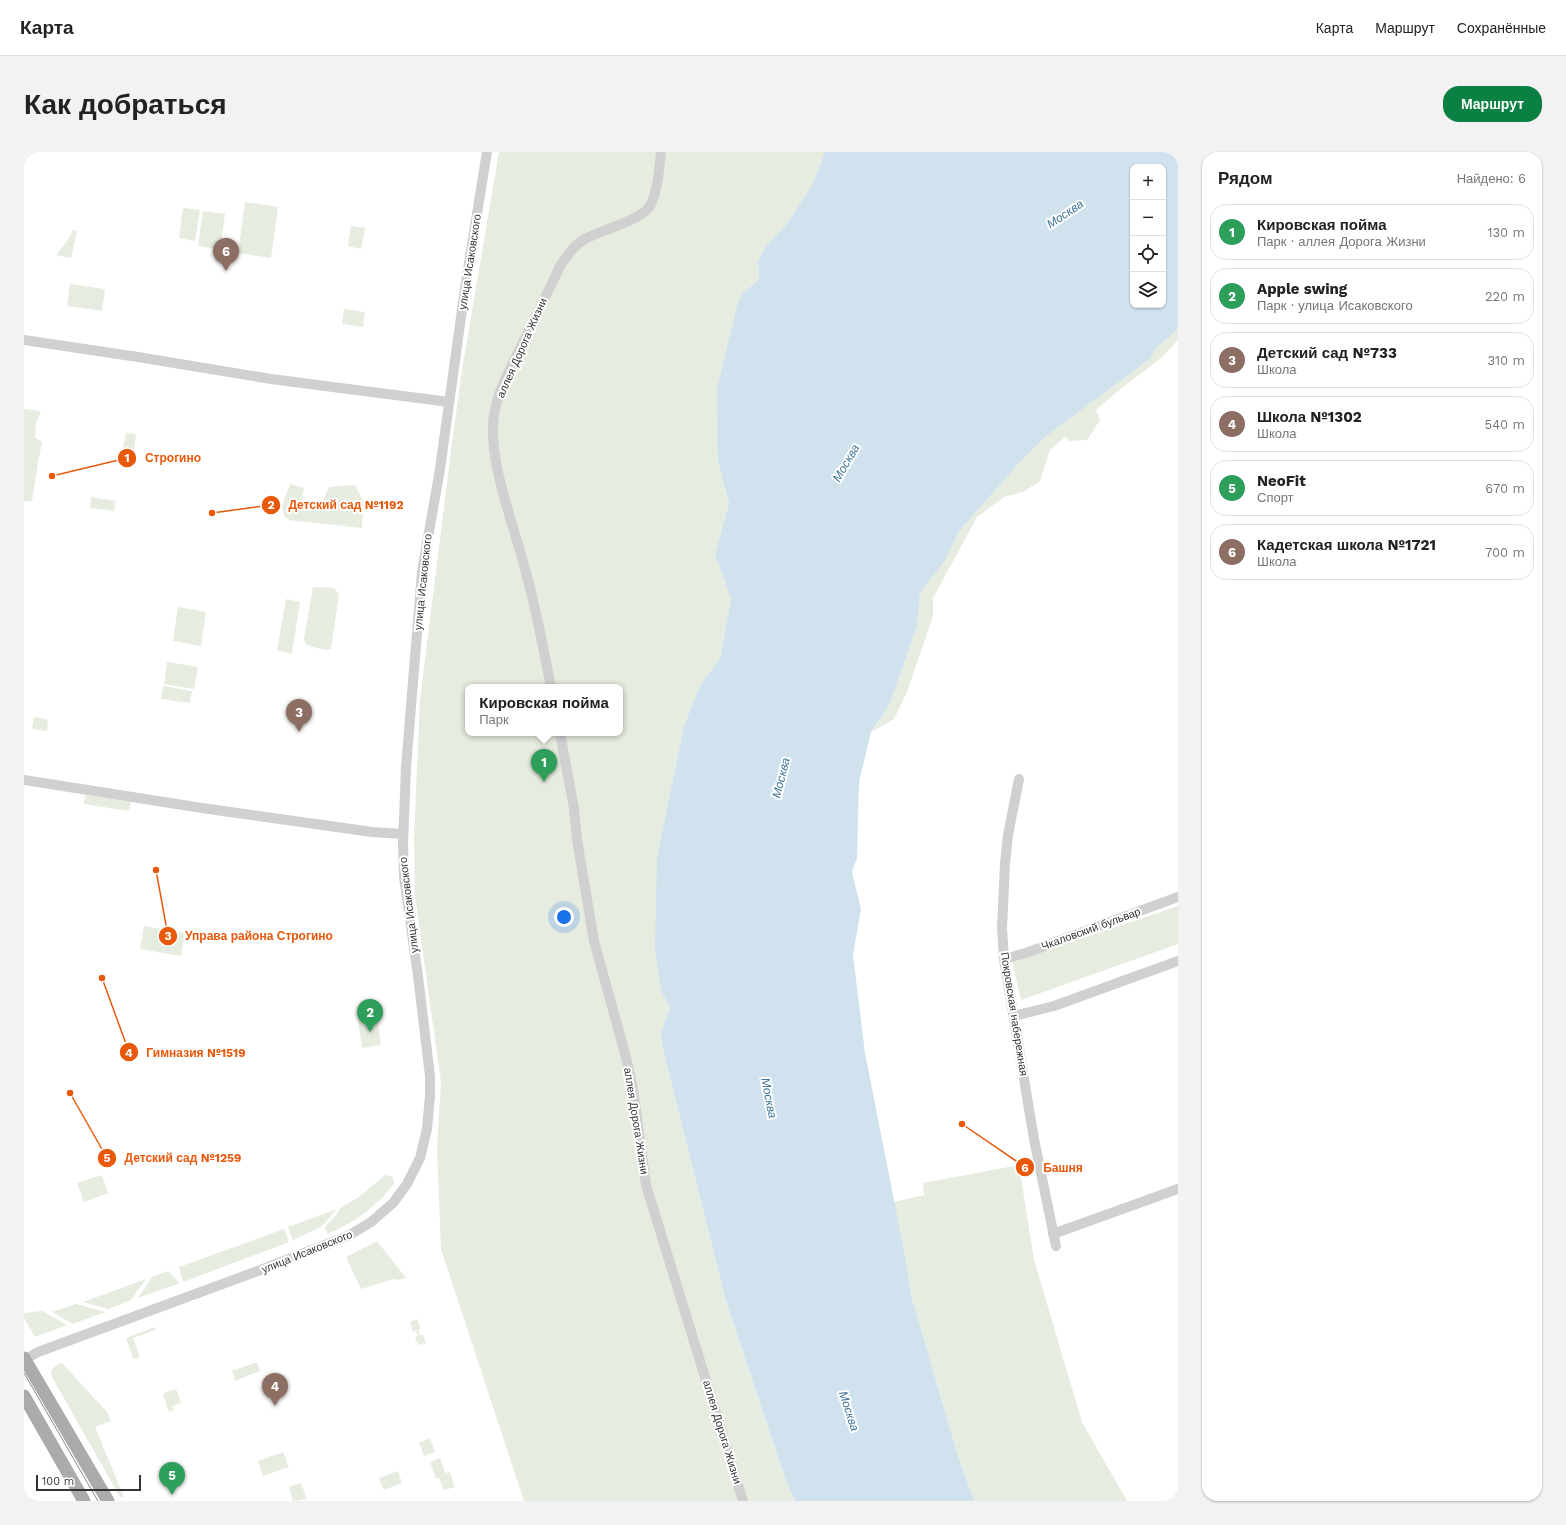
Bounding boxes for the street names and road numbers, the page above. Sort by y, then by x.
street label: улица Исаковского [456,213,484,311]
street label: аллея Дорога Жизни [494,296,550,400]
street label: улица Исаковского [411,533,435,631]
street label: улица Исаковского [397,856,421,954]
street label: Чкаловский бульвар [1040,905,1142,953]
street label: Покровская набережная [998,951,1030,1077]
street label: аллея Дорога Жизни [621,1067,651,1175]
street label: улица Исаковского [260,1228,354,1276]
street label: аллея Дорога Жизни [700,1378,744,1486]

